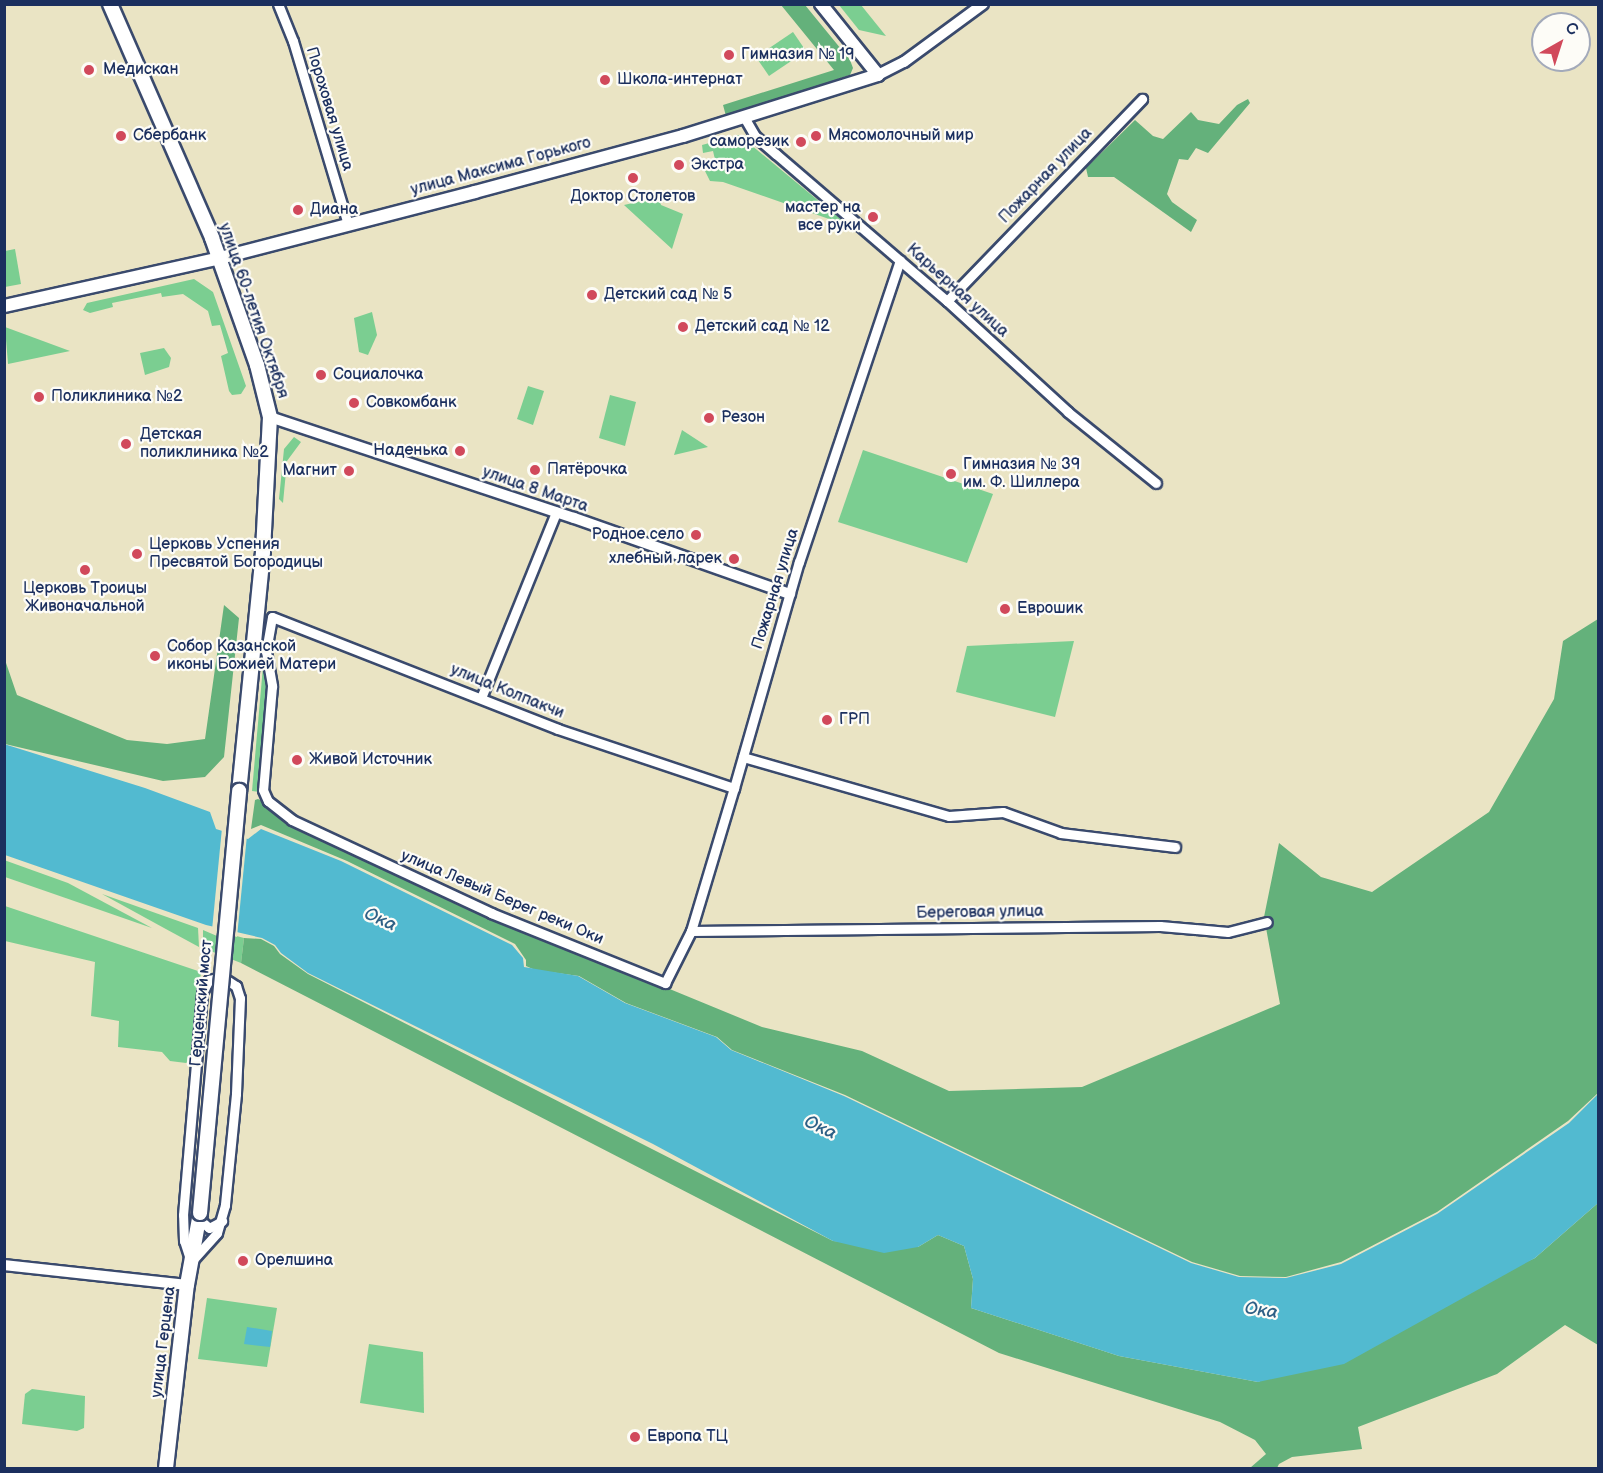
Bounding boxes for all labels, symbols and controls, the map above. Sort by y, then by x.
north arrow [1531,12,1591,72]
text: С [1561,18,1582,40]
street label: Пороховая улица [301,45,357,173]
place label: Гимназия № 19 [741,45,855,65]
marker: Гимназия № 19 [722,48,736,62]
place label: Медискан [103,60,179,80]
marker: Медискан [80,61,98,79]
place label: Школа-интернат [617,70,743,90]
marker: Школа-интернат [598,73,612,87]
street label: Пожарная улица [996,124,1096,228]
place label: Сбербанк [133,126,206,146]
place label: Мясомолочный мир [828,126,973,146]
marker: Сбербанк [114,129,128,143]
marker: Мясомолочный мир [809,129,823,143]
place label: саморезик [710,132,789,152]
street label: улица Максима Горького [409,134,593,200]
marker: саморезик [794,135,808,149]
place label: Экстра [691,155,744,175]
marker: Экстра [672,158,686,172]
marker: Доктор Столетов [626,171,640,185]
place label: Доктор Столетов [571,187,695,207]
place label: мастер на все руки [785,198,861,236]
place label: Диана [310,200,358,220]
marker: Диана [291,203,305,217]
marker: мастер на все руки [866,210,880,224]
street label: улица 60-летия Октября [214,221,292,401]
street label: Карьерная улица [902,240,1012,342]
place label: Детский сад № 5 [604,285,732,305]
marker: Детский сад № 5 [585,288,599,302]
place label: Детский сад № 12 [695,317,830,337]
marker: Детский сад № 12 [676,320,690,334]
place label: Социалочка [333,365,423,385]
marker: Социалочка [314,368,328,382]
place label: Поликлиника №2 [51,387,182,407]
marker: Поликлиника №2 [32,390,46,404]
place label: Совкомбанк [366,393,456,413]
marker: Совкомбанк [347,396,361,410]
place label: Резон [721,408,765,428]
marker: Резон [702,411,716,425]
place label: Детская поликлиника №2 [140,425,269,463]
marker: Детская поликлиника №2 [117,435,135,453]
place label: Наденька [373,441,448,461]
marker: Наденька [453,444,467,458]
place label: Гимназия № 39 им. Ф. Шиллера [963,455,1080,493]
place label: Пятёрочка [547,460,627,480]
place label: Магнит [282,461,337,481]
street label: улица 8 Марта [480,463,590,517]
marker: Пятёрочка [528,463,542,477]
marker: Магнит [342,464,356,478]
marker: Гимназия № 39 им. Ф. Шиллера [944,467,958,481]
place label: Родное село [591,525,684,545]
street label: Пожарная улица [748,526,804,652]
marker: Родное село [689,528,703,542]
place label: Церковь Успения Пресвятой Богородицы [149,535,323,573]
marker: Церковь Успения Пресвятой Богородицы [130,547,144,561]
place label: хлебный ларек [609,549,722,569]
marker: хлебный ларек [727,552,741,566]
marker: Церковь Троицы Живоначальной [78,563,92,577]
place label: Церковь Троицы Живоначальной [23,579,147,617]
place label: Еврошик [1017,599,1083,619]
marker: Еврошик [998,602,1012,616]
place label: Собор Казанской иконы Божией Матери [167,637,336,675]
marker: Собор Казанской иконы Божией Матери [148,649,162,663]
street label: улица Колпакчи [447,661,567,723]
place label: ГРП [839,710,870,730]
marker: ГРП [820,713,834,727]
place label: Живой Источник [309,750,432,770]
marker: Живой Источник [290,753,304,767]
street label: улица Левый Берег реки Оки [398,847,606,949]
street label: Береговая улица [916,902,1044,924]
water label: Ока [360,903,400,937]
street label: Герценский мост [187,939,217,1067]
water label: Ока [800,1111,840,1145]
place label: Орелшина [255,1251,333,1271]
marker: Орелшина [236,1254,250,1268]
street label: улица Герцена [148,1285,180,1399]
water label: Ока [1243,1298,1279,1324]
place label: Европа ТЦ [647,1427,728,1447]
marker: Европа ТЦ [628,1430,642,1444]

